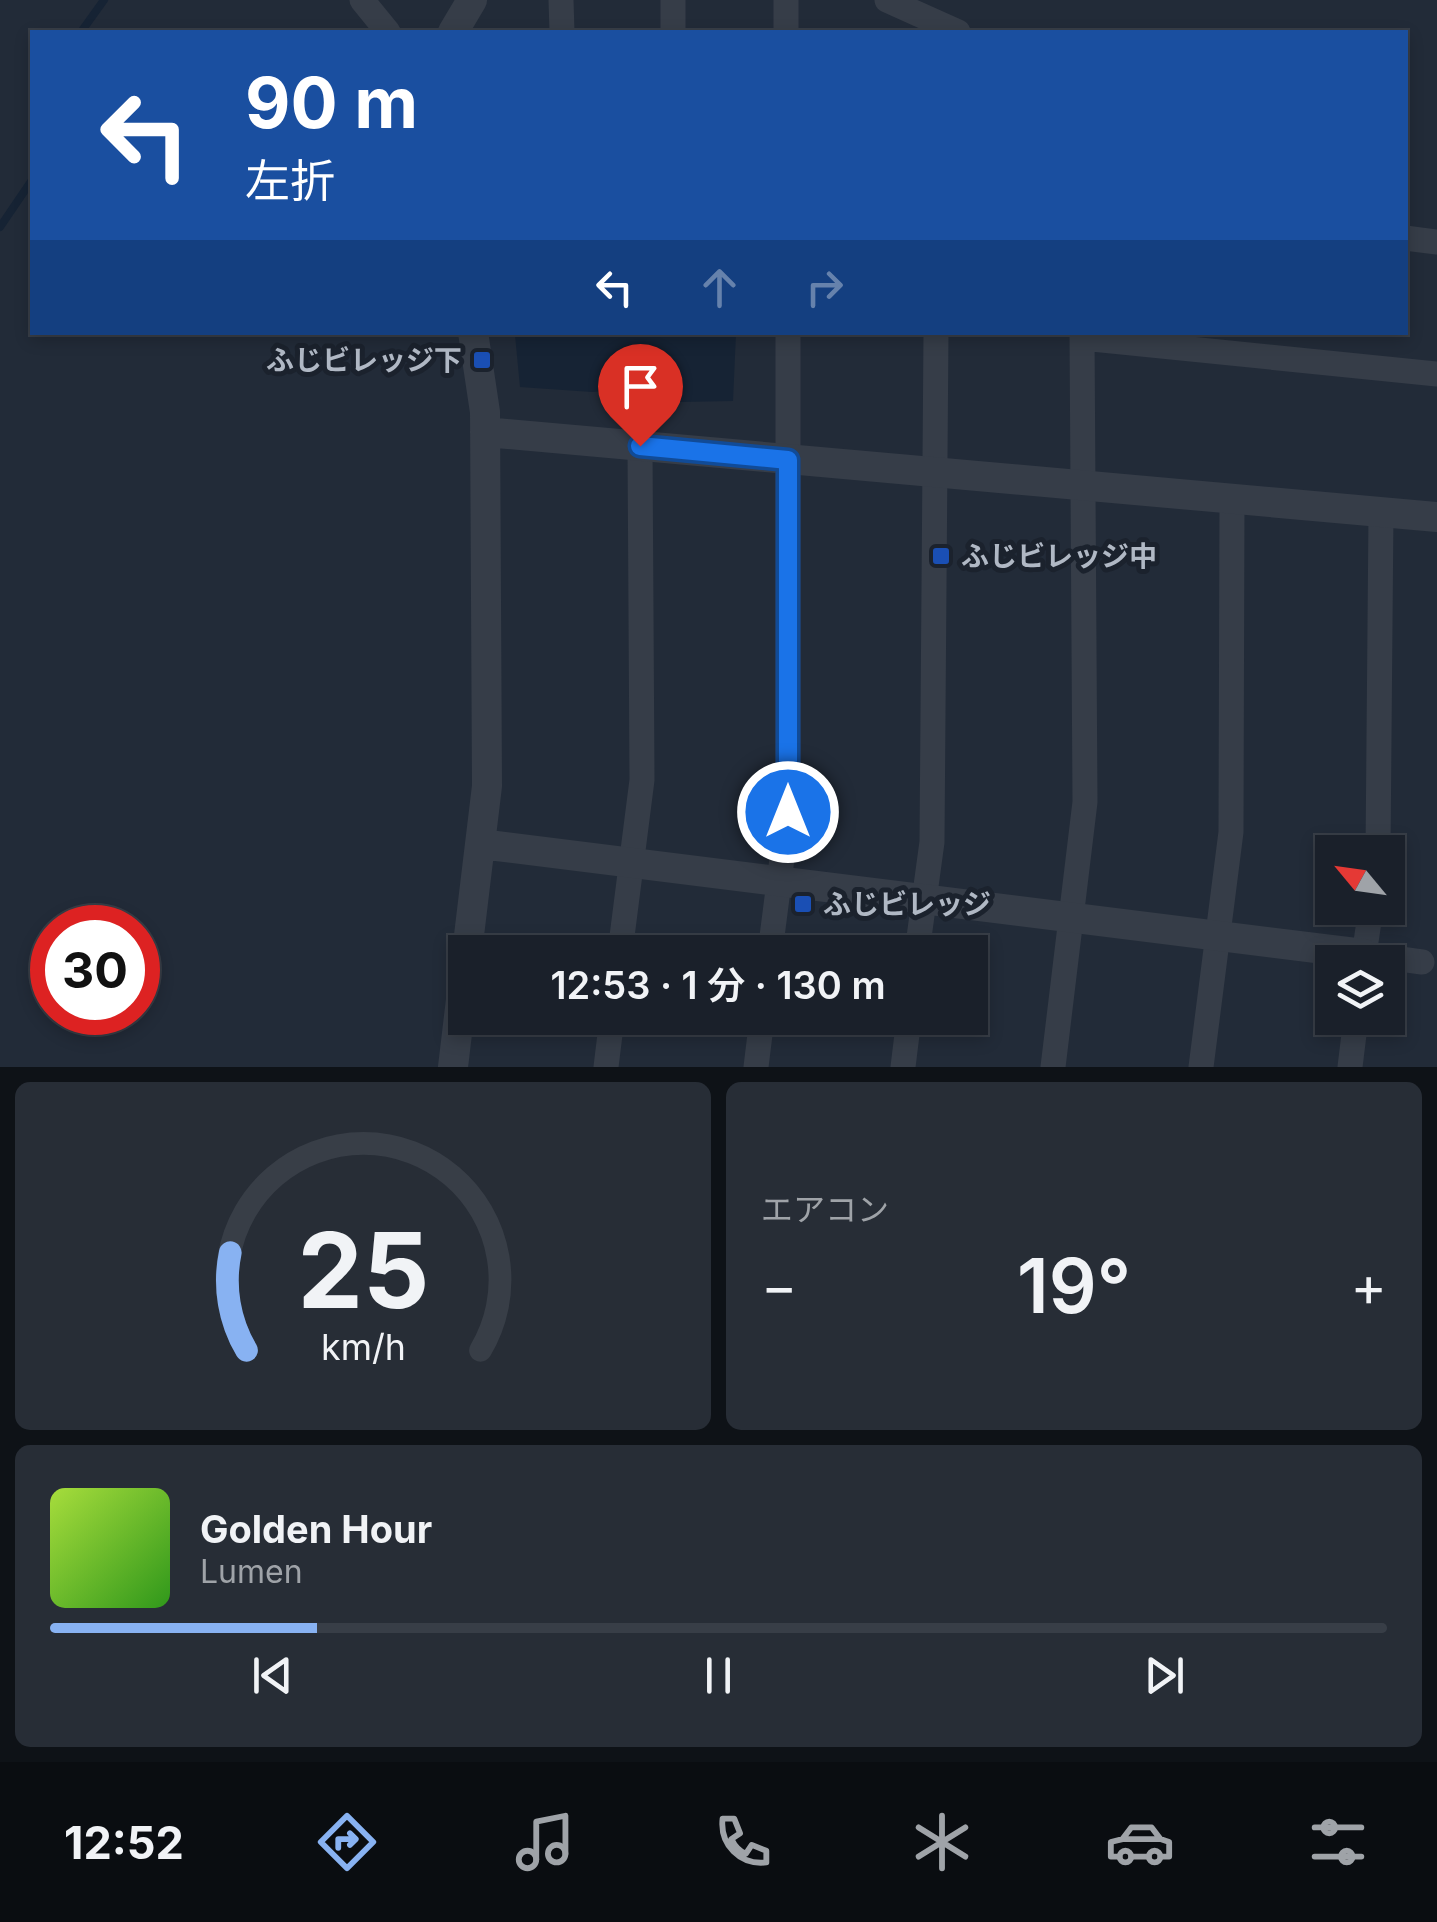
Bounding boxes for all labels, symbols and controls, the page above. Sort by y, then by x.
text: 90 m [245,60,418,145]
icon: left [80,70,210,200]
text: 左折 [245,153,335,208]
icon: left [587,260,642,315]
icon: ahead [692,260,747,315]
icon: right [797,260,852,315]
place label: ふじビレッジ下 [266,343,462,377]
pin [598,344,683,447]
marker: ふじビレッジ下 [471,349,493,371]
icon: arrive [613,359,668,414]
place label: ふじビレッジ中 [961,539,1157,573]
marker: ふじビレッジ中 [930,545,952,567]
position arrow [736,760,840,864]
north arrow [1315,835,1405,925]
map controls [1315,835,1405,1035]
place label: ふじビレッジ [823,887,991,921]
marker: ふじビレッジ [792,893,814,915]
speed limit sign: 30 [30,905,160,1035]
button: layers [1315,945,1405,1035]
text: 12:53 · 1 分 · 130 m [550,962,886,1008]
text: エアコン [761,1190,889,1229]
text: 25 [297,1207,429,1333]
text: 19° [1017,1240,1131,1331]
text: − [761,1253,797,1319]
text: + [1351,1253,1387,1319]
text: km/h [321,1325,405,1369]
text: Golden Hour [200,1506,432,1552]
text: Lumen [200,1552,303,1591]
icon: previous [245,1648,300,1703]
icon: pause [691,1648,746,1703]
icon: next [1137,1648,1192,1703]
icon: directions [312,1807,382,1877]
icon: music [510,1807,580,1877]
icon: phone [708,1807,778,1877]
icon: climate [907,1807,977,1877]
icon: car [1105,1807,1175,1877]
icon: filters [1303,1807,1373,1877]
text: 12:52 [64,1815,184,1870]

